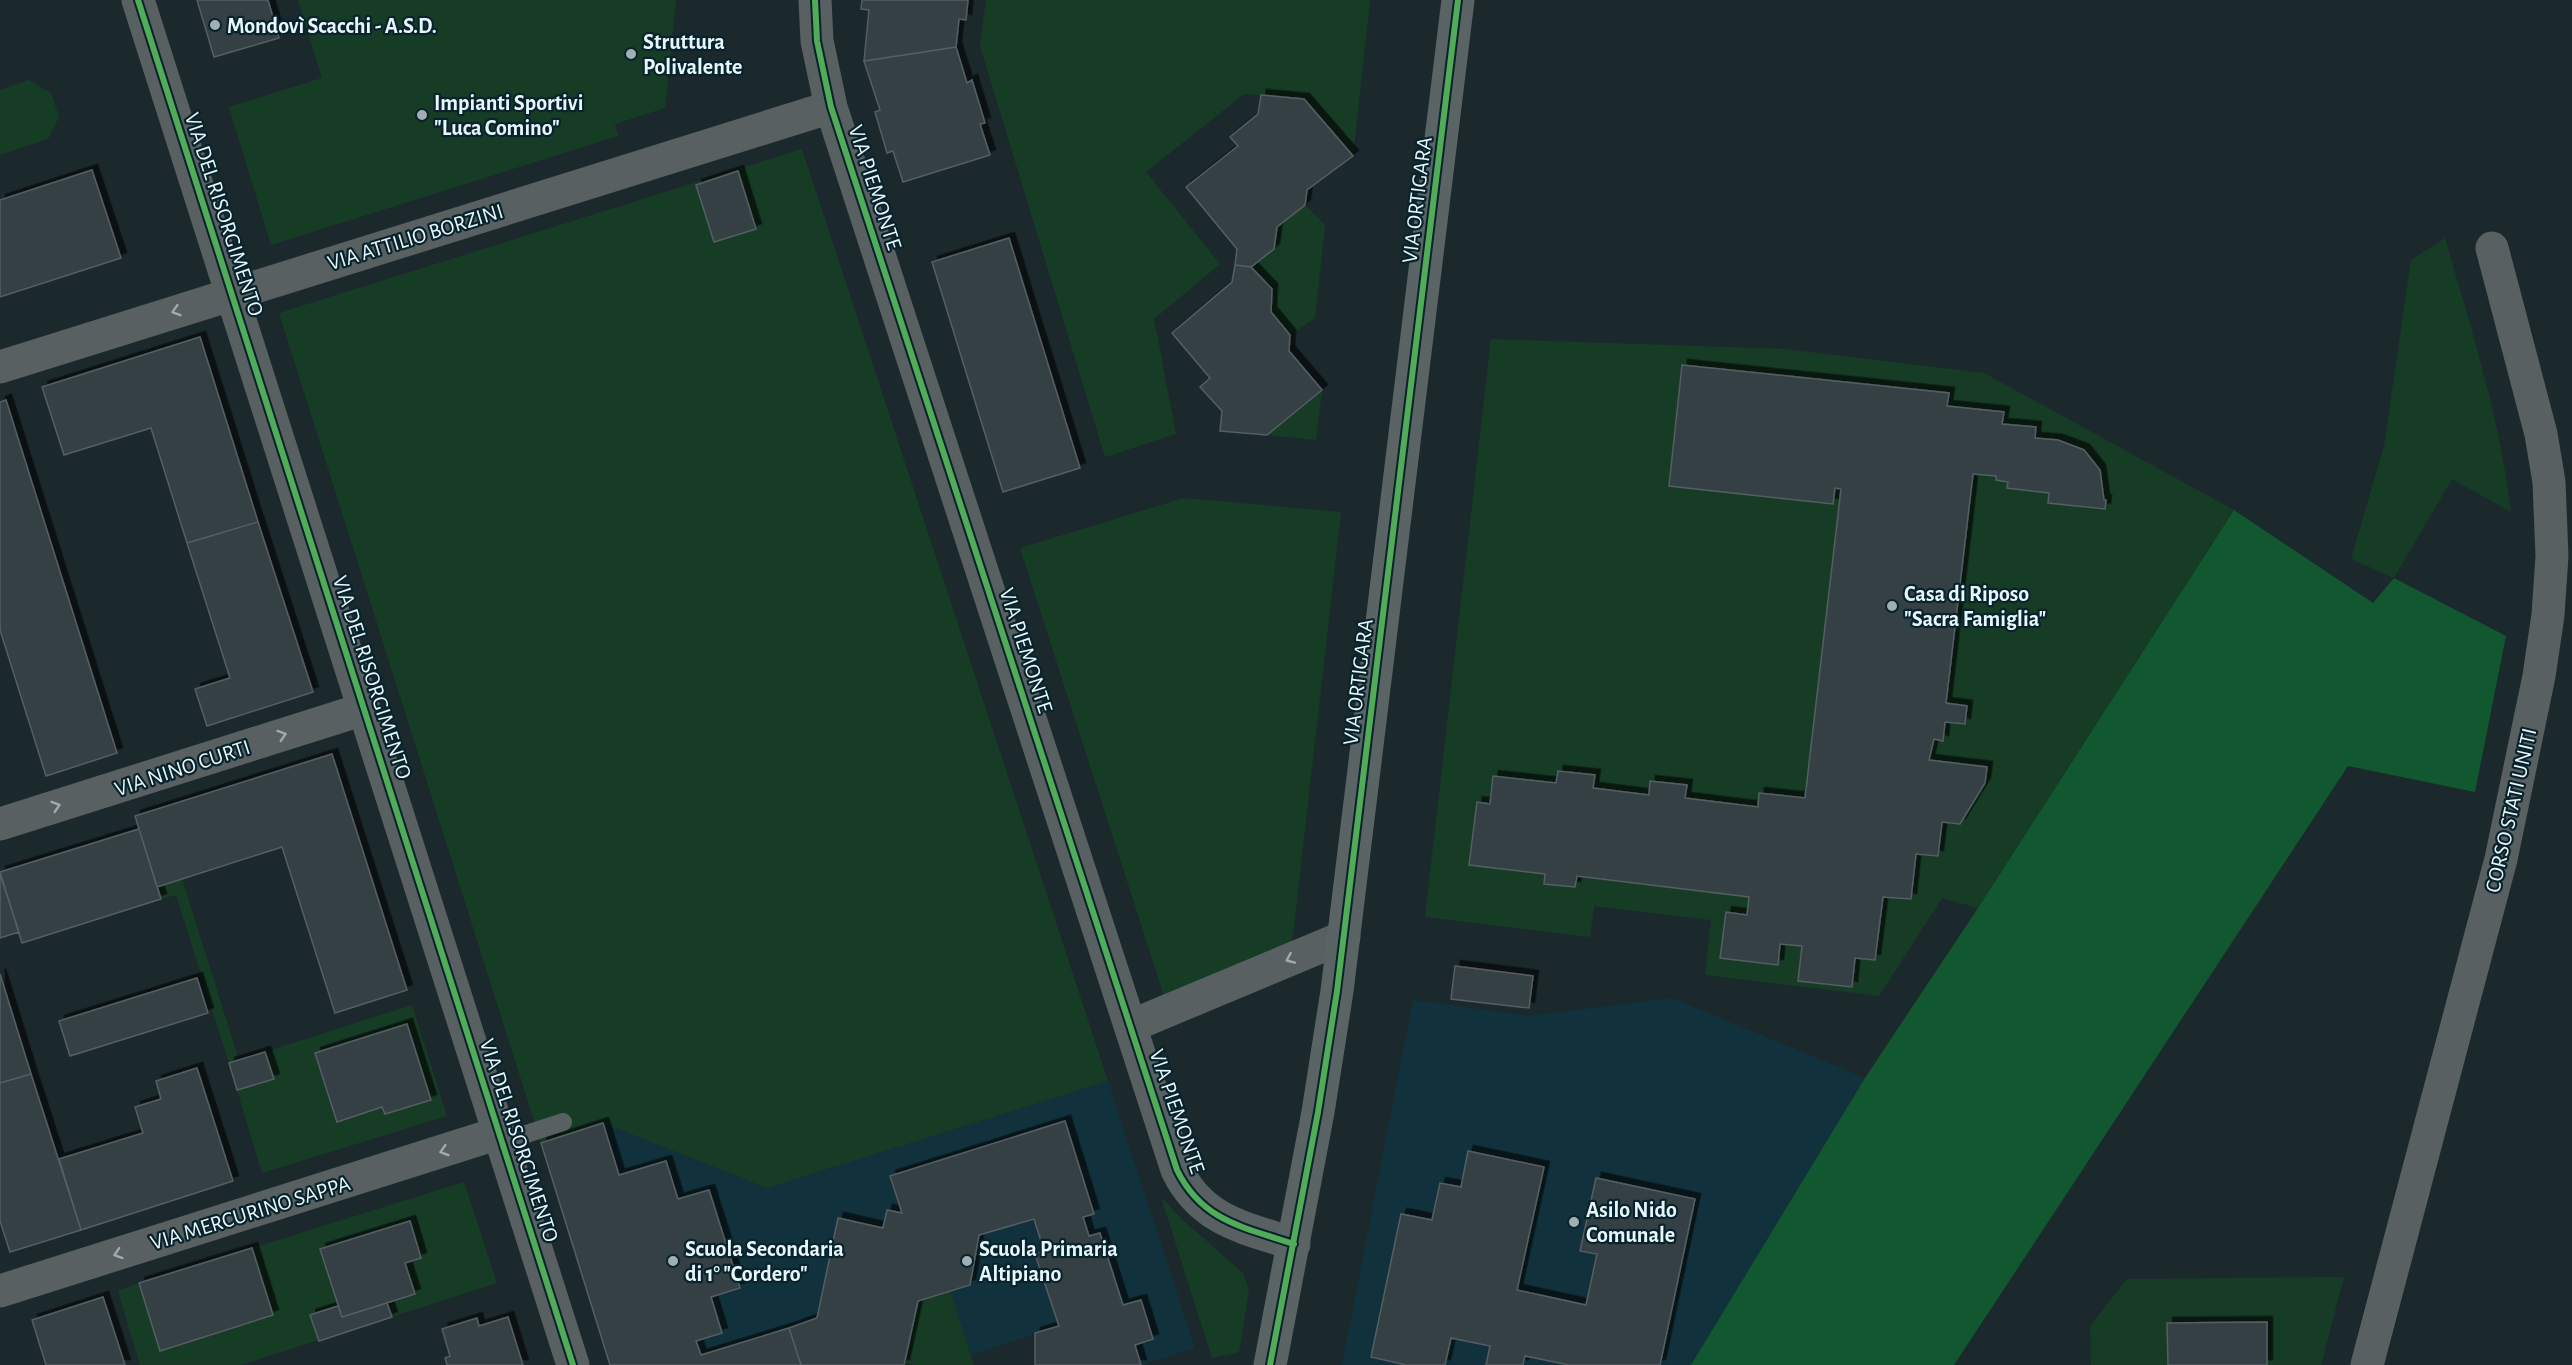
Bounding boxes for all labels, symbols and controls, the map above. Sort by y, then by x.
place label: Mondovì Scacchi - A.S.D. [227,15,437,37]
marker: Mondovì Scacchi - A.S.D. [208,18,222,32]
place label: Struttura Polivalente [643,31,742,78]
marker: Struttura Polivalente [624,47,638,61]
place label: Impianti Sportivi "Luca Comino" [434,92,583,139]
marker: Impianti Sportivi "Luca Comino" [415,108,429,122]
street label: VIA DEL RISORGIMENTO [181,110,267,319]
street label: VIA PIEMONTE [844,122,906,253]
street label: VIA ORTIGARA [1398,135,1436,265]
street label: VIA ATTILIO BORZINI [325,200,506,274]
one-way arrow [171,304,182,316]
street label: VIA DEL RISORGIMENTO [329,573,415,782]
place label: Casa di Riposo "Sacra Famiglia" [1904,583,2046,630]
street label: VIA PIEMONTE [995,585,1057,716]
marker: Casa di Riposo "Sacra Famiglia" [1885,599,1899,613]
street label: VIA ORTIGARA [1339,617,1377,747]
street label: CORSO STATI UNITI [2481,726,2541,895]
one-way arrow [276,730,287,742]
street label: VIA NINO CURTI [112,736,253,800]
one-way arrow [50,801,61,813]
one-way arrow [1285,952,1296,964]
street label: VIA DEL RISORGIMENTO [476,1036,562,1245]
street label: VIA PIEMONTE [1145,1046,1209,1177]
one-way arrow [439,1144,450,1157]
street label: VIA MERCURINO SAPPA [148,1172,353,1254]
place label: Asilo Nido Comunale [1586,1199,1677,1246]
marker: Asilo Nido Comunale [1567,1215,1581,1229]
place label: Scuola Secondaria di 1° "Cordero" [685,1238,844,1285]
place label: Scuola Primaria Altipiano [979,1238,1118,1285]
one-way arrow [113,1247,124,1259]
marker: Scuola Secondaria di 1° "Cordero" [666,1254,680,1268]
marker: Scuola Primaria Altipiano [960,1254,974,1268]

